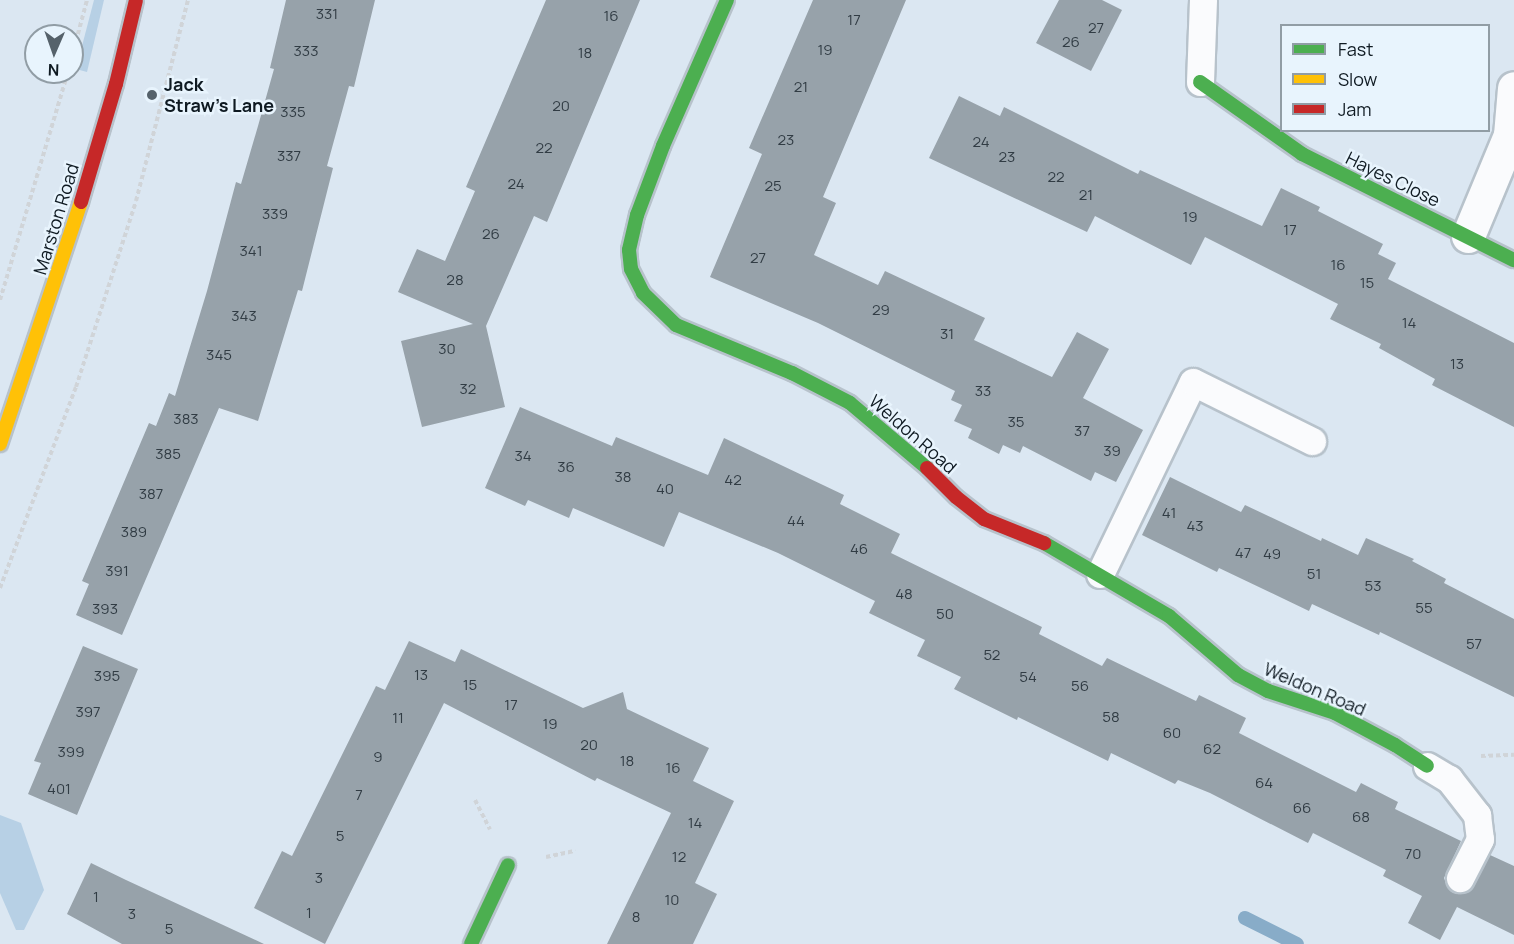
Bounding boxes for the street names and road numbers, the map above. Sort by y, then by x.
street label: Hayes Close [1342,147,1444,211]
street label: Marston Road [29,161,83,277]
street label: Weldon Road [865,390,961,478]
street label: Weldon Road [1261,658,1369,720]

